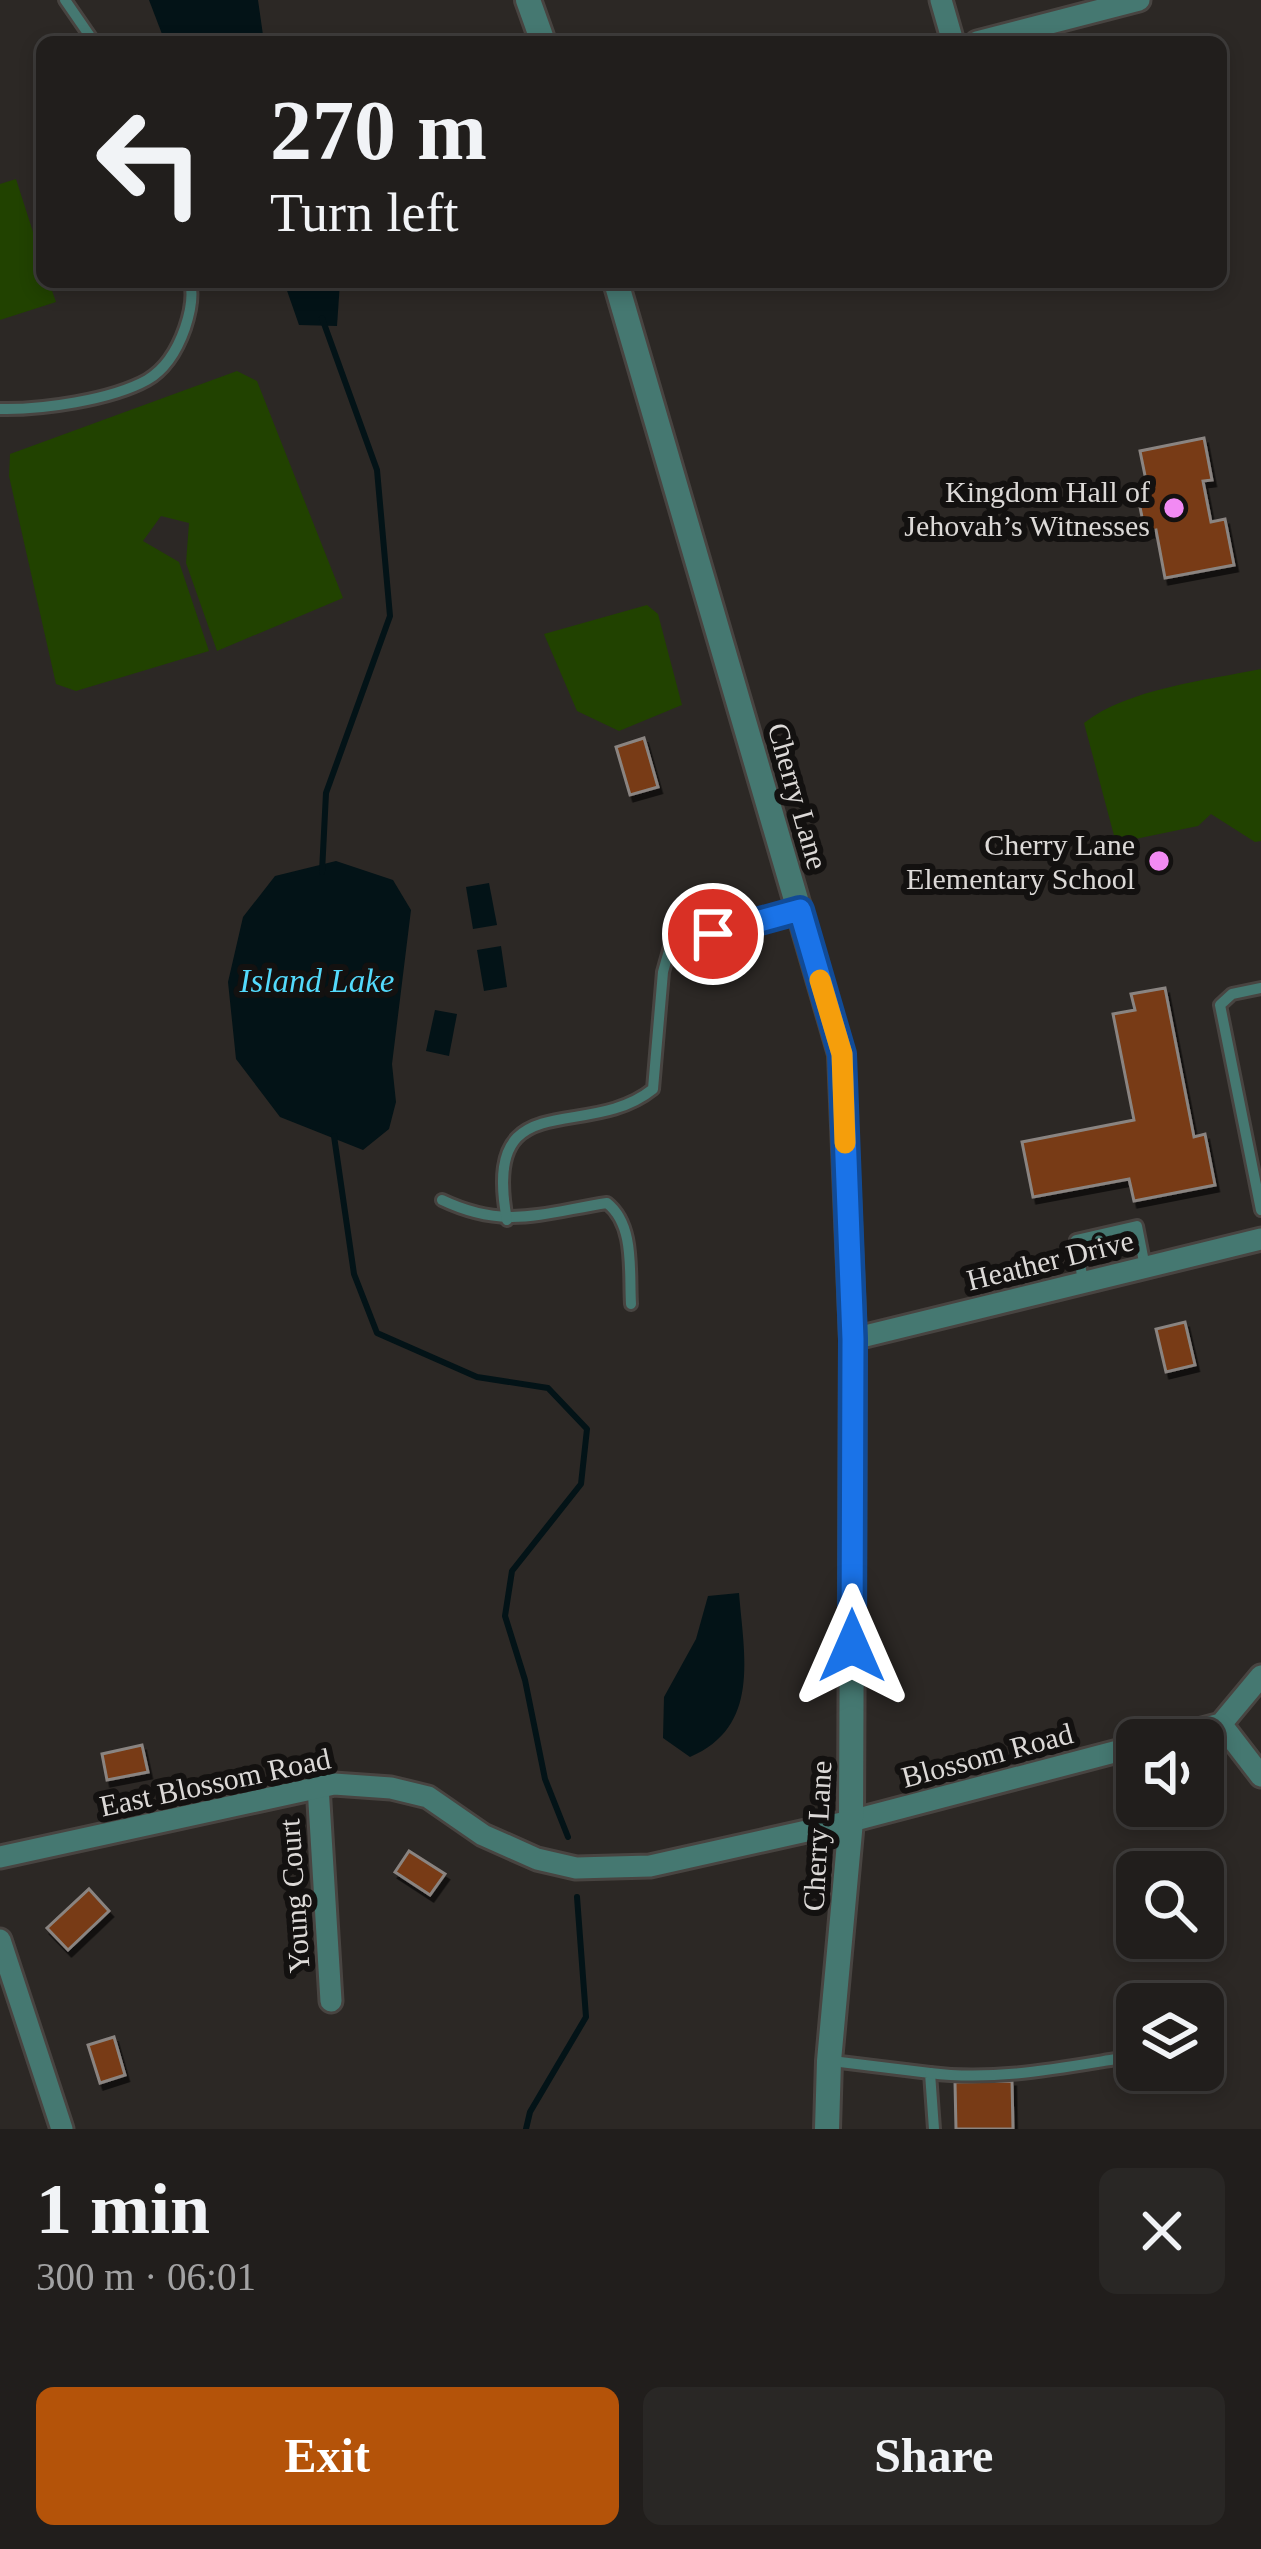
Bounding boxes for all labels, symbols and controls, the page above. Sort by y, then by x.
icon: left [72,84,228,240]
text: 270 m [270,84,487,177]
text: Turn left [270,183,459,243]
place label: Kingdom Hall of Jehovah’s Witnesses [904,475,1150,542]
marker: Kingdom Hall of Jehovah’s Witnesses [1161,495,1187,521]
street label: Cherry Lane [761,719,835,873]
place label: Cherry Lane Elementary School [906,828,1135,895]
marker: Cherry Lane Elementary School [1146,848,1172,874]
pin [662,883,764,985]
icon: arrive [680,901,746,967]
water label: Island Lake [239,963,394,999]
street label: Heather Drive [963,1223,1137,1297]
position arrow [789,1583,915,1709]
street label: Blossom Road [898,1716,1076,1794]
map controls [1116,1719,1224,2091]
button: sound [1116,1719,1224,1827]
street label: East Blossom Road [97,1741,333,1823]
street label: Cherry Lane [797,1760,837,1912]
street label: Young Court [272,1817,316,1974]
button: search [1116,1851,1224,1959]
button: layers [1116,1983,1224,2091]
button: close [1099,2168,1225,2294]
text: 1 min [36,2169,210,2249]
text: 300 m · 06:01 [36,2255,256,2298]
button: Exit [36,2387,619,2525]
button: Share [643,2387,1225,2525]

